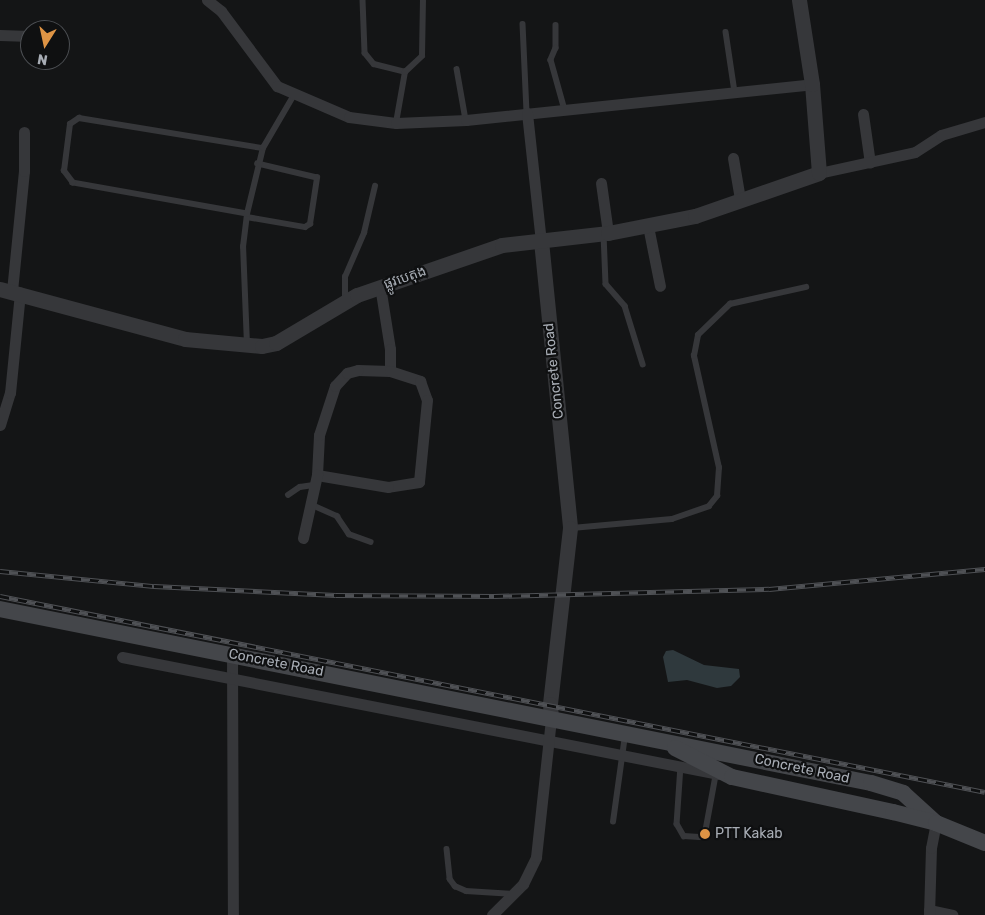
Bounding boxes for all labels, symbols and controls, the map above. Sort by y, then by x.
north arrow [20,20,70,70]
text: N [36,50,49,69]
street label: ផ្លូវបេតុង [381,263,429,293]
street label: Concrete Road [541,322,567,420]
street label: Concrete Road [227,646,325,680]
street label: Concrete Road [753,751,851,787]
place label: PTT Kakab [715,826,783,842]
marker: PTT Kakab [699,828,711,840]

